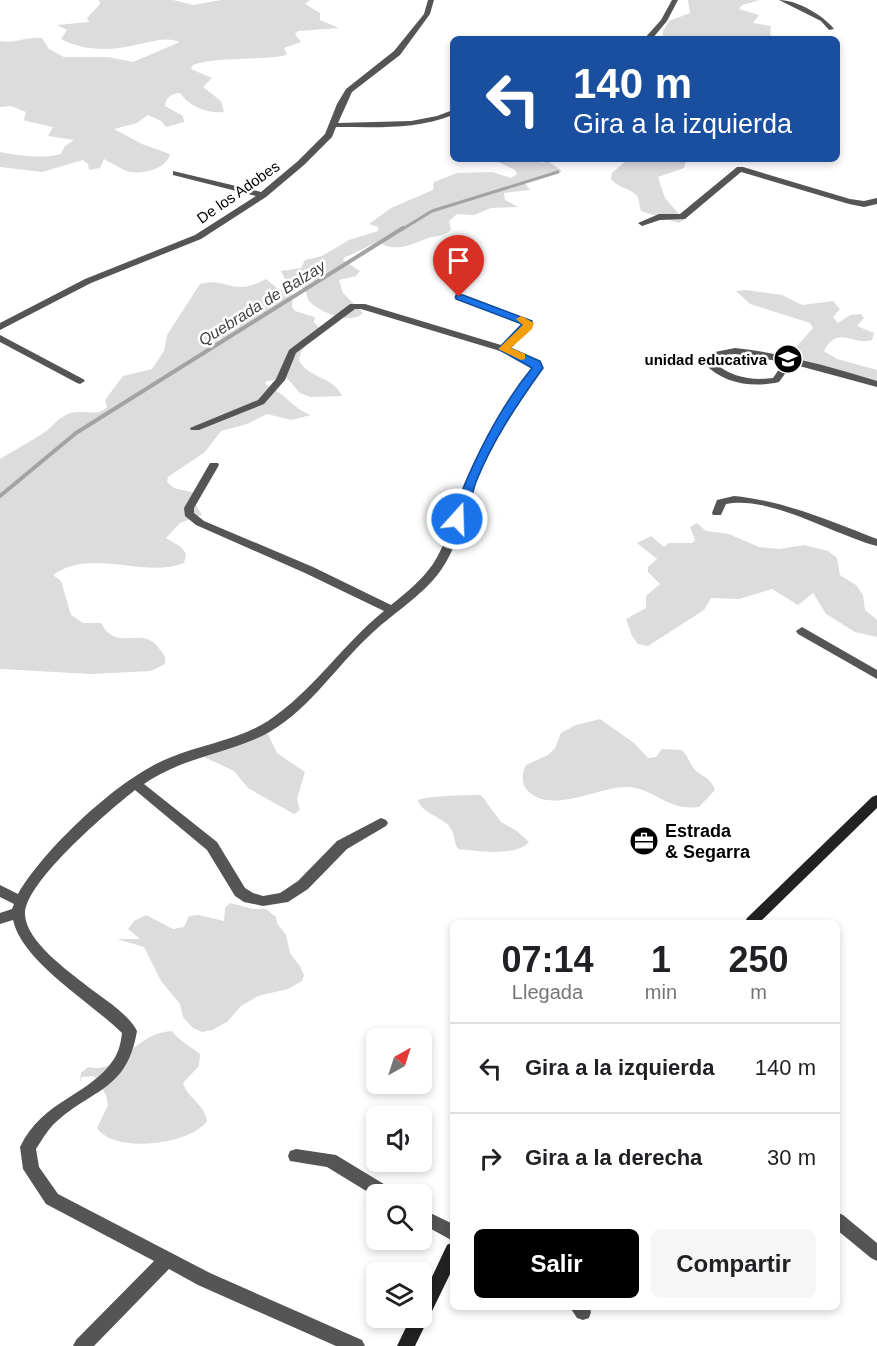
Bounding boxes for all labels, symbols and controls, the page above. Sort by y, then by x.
icon: left [474,60,552,138]
text: 140 m [573,60,692,107]
text: Gira a la izquierda [573,109,792,139]
street label: De los Adobes [194,157,282,227]
pin [433,235,484,297]
icon: arrive [442,244,475,277]
water label: Quebrada de Balzay [196,257,329,349]
school or university icon: unidad educativa [772,343,804,375]
place label: unidad educativa [644,351,768,368]
position arrow [425,487,489,551]
place label: Estrada & Segarra [665,821,751,862]
office icon: Estrada & Segarra [628,825,660,857]
text: 07:14 [501,939,593,980]
text: 1 [651,939,671,980]
text: 250 [728,939,789,980]
text: Llegada [512,981,583,1003]
text: min [645,981,677,1003]
text: m [750,981,767,1003]
north arrow [366,1028,432,1094]
map controls [366,1028,432,1328]
icon: left [474,1052,507,1085]
text: Gira a la izquierda [525,1055,715,1080]
text: 140 m [755,1055,816,1080]
button: sound [366,1106,432,1172]
icon: right [474,1142,507,1175]
text: Gira a la derecha [525,1145,702,1170]
text: 30 m [767,1145,816,1170]
button: search [366,1184,432,1250]
button: Salir [474,1229,639,1298]
button: Compartir [651,1229,816,1298]
button: layers [366,1262,432,1328]

